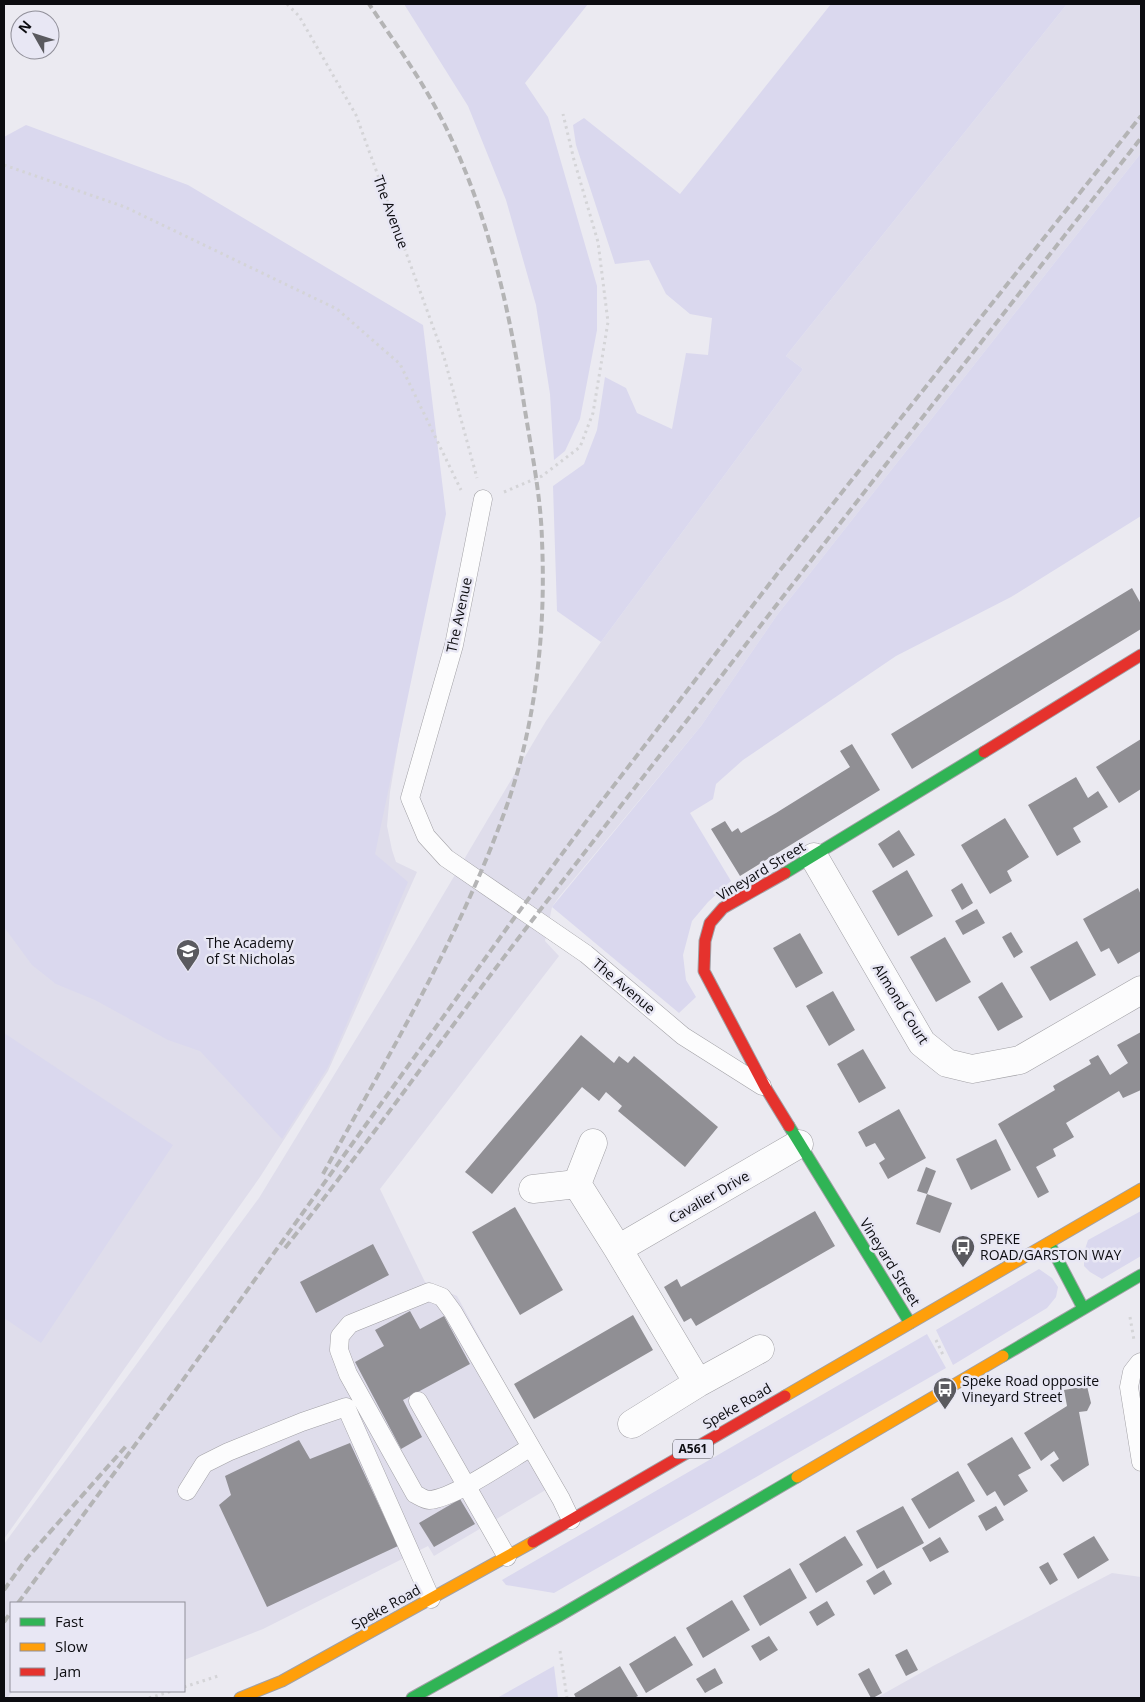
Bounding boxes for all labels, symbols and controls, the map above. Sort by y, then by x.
north arrow [10,10,60,60]
text: N [14,16,35,37]
street label: The Avenue [369,173,414,251]
street label: The Avenue [441,575,476,654]
street label: Vineyard Street [713,837,809,905]
place label: The Academy of St Nicholas [206,933,295,968]
school or university icon: The Academy of St Nicholas [175,938,201,972]
street label: The Avenue [589,954,660,1018]
street label: Almond Court [869,960,934,1047]
street label: Cavalier Drive [665,1166,753,1227]
street label: Vineyard Street [856,1214,925,1309]
place label: SPEKE ROAD/GARSTON WAY [980,1229,1122,1264]
bus stop icon: SPEKE ROAD/GARSTON WAY [950,1234,976,1268]
place label: Speke Road opposite Vineyard Street [962,1371,1099,1406]
bus stop icon: Speke Road opposite Vineyard Street [932,1376,958,1410]
street label: Speke Road [699,1378,775,1433]
road number: A561 [673,1440,713,1458]
street label: Speke Road [348,1580,424,1633]
legend [10,1602,185,1692]
text: Fast [55,1611,84,1631]
text: Slow [55,1636,88,1656]
text: Jam [53,1661,81,1681]

